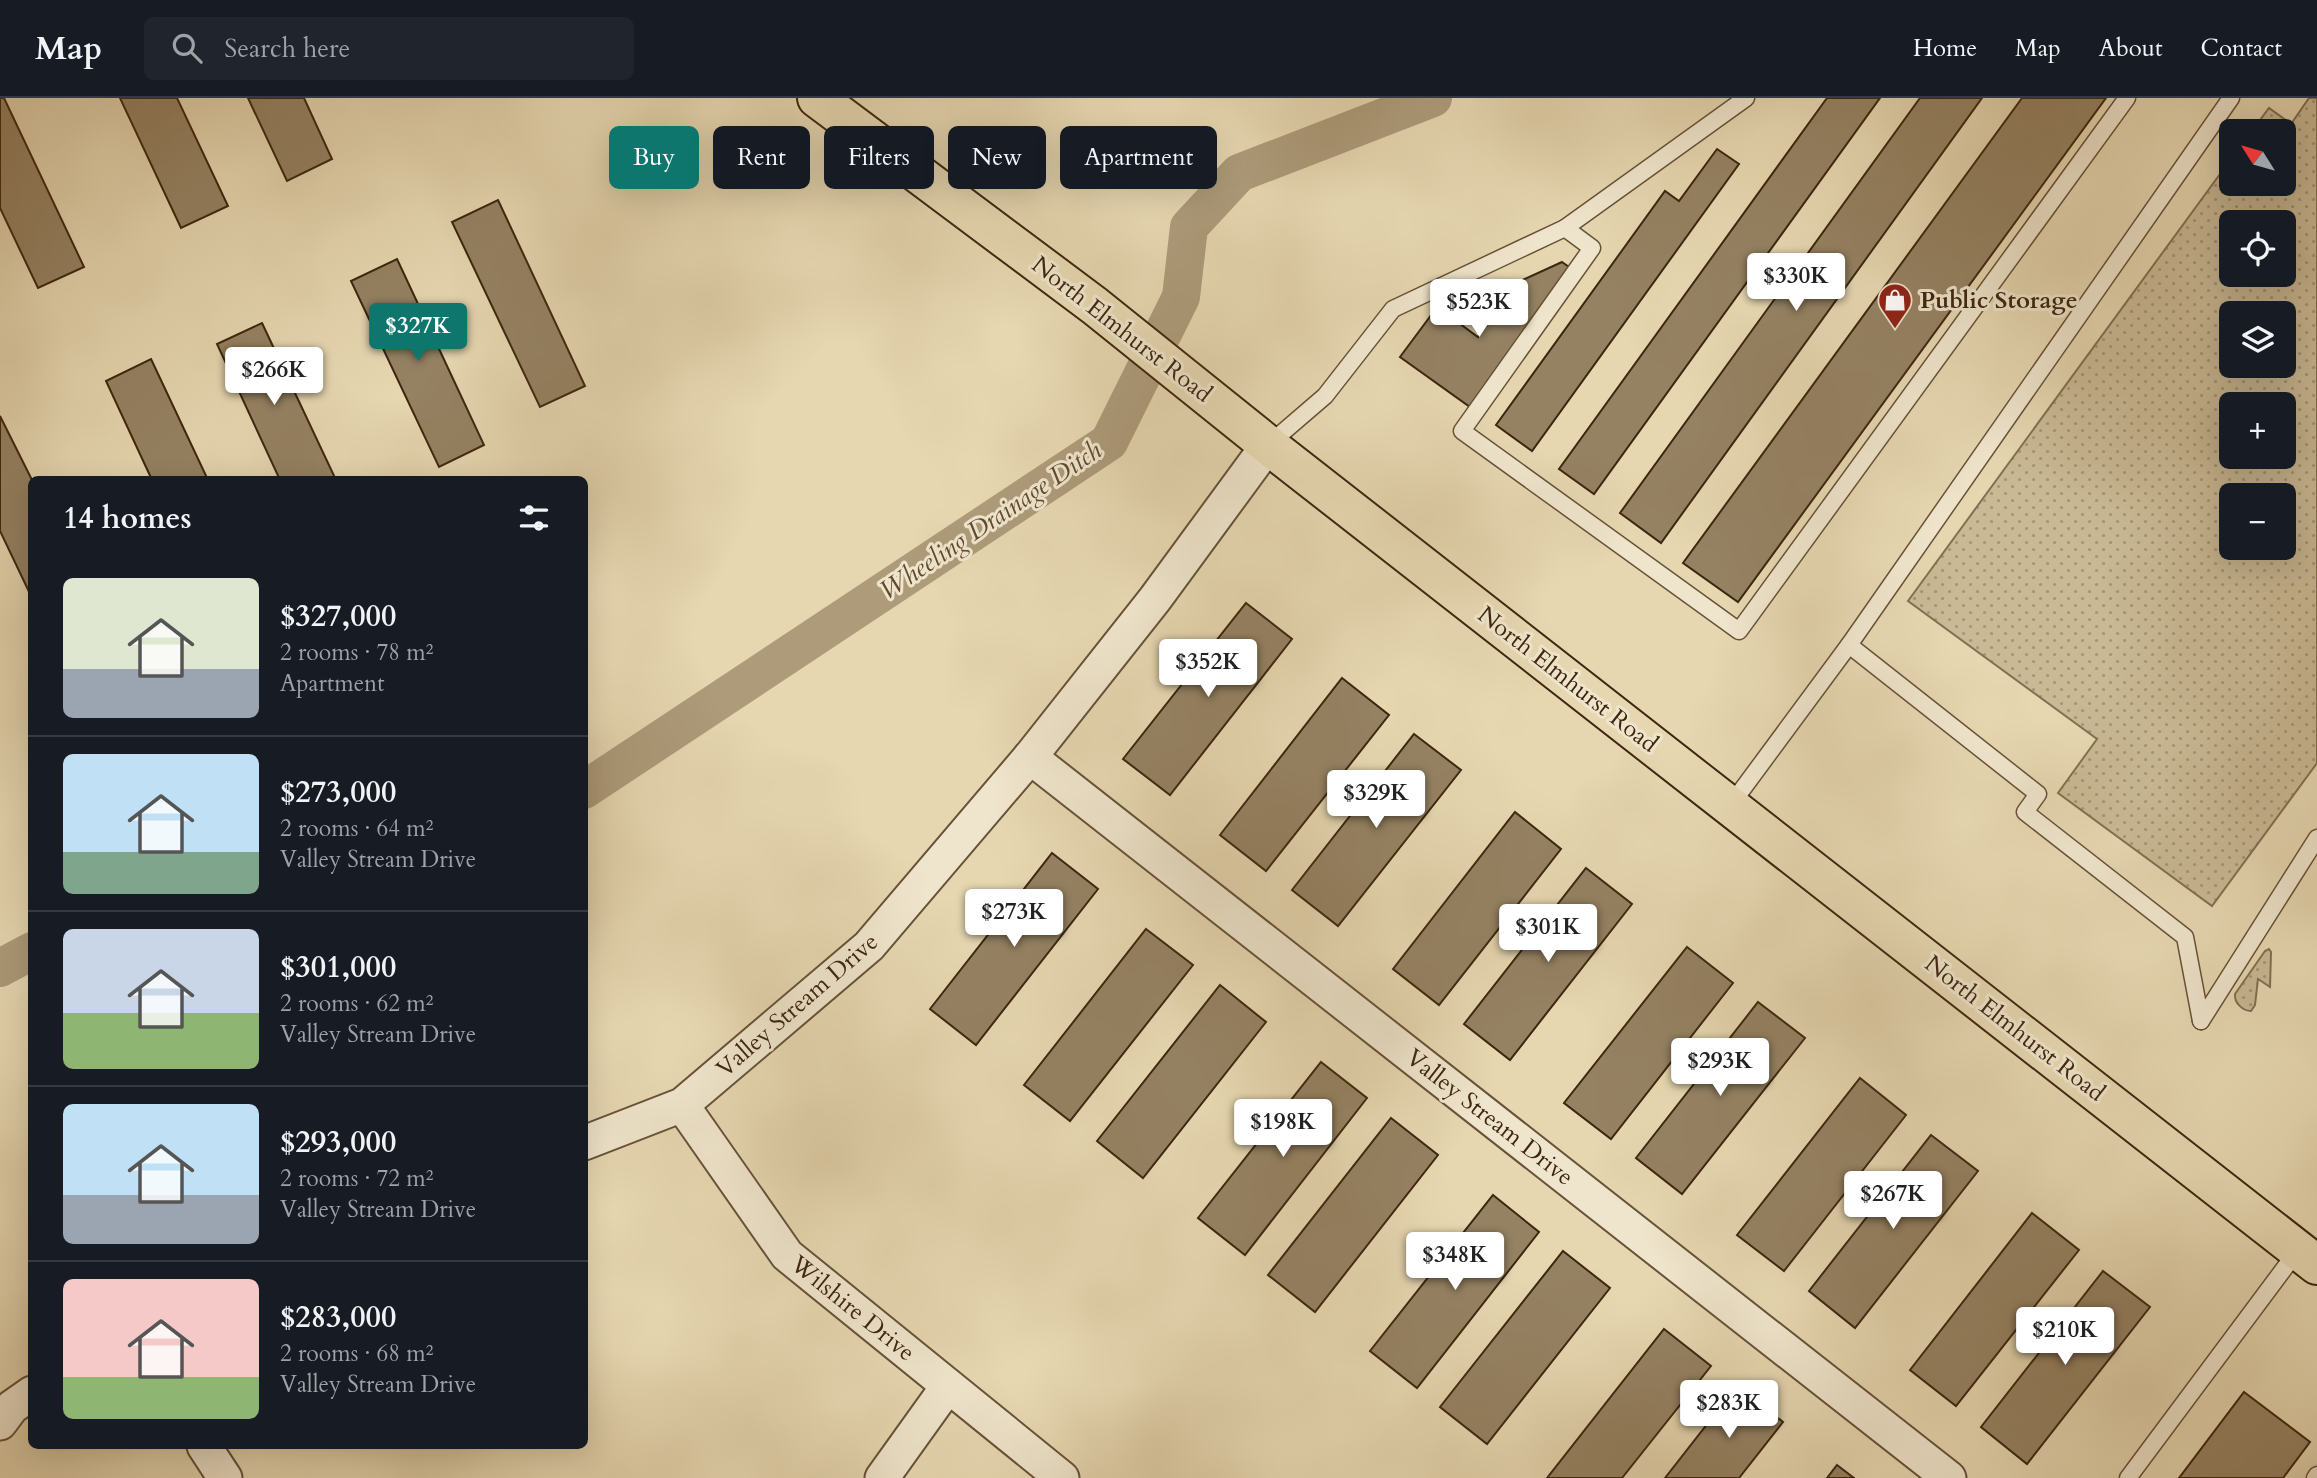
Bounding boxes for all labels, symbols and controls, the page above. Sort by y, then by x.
search box [144,17,634,80]
text: Map [35,26,102,71]
icon: search [168,29,206,67]
text: Search here [224,31,350,66]
text: Home [1913,32,1977,65]
text: Map [2015,32,2061,65]
text: About [2099,32,2163,65]
text: Contact [2201,32,2282,65]
north arrow [2219,119,2296,196]
map controls [2219,119,2296,560]
chip: Buy [609,126,699,189]
chip: Rent [713,126,810,189]
chip: Filters [824,126,934,189]
chip: New [948,126,1046,189]
chip: Apartment [1060,126,1217,189]
button: locate [2219,210,2296,287]
street label: North Elmhurst Road [1025,249,1219,410]
pin: $330K [1747,254,1845,313]
text: $330K [1763,260,1829,291]
pin: $523K [1430,280,1528,339]
shop icon: Public Storage [1876,281,1914,330]
place label: Public Storage [1920,284,2078,317]
text: $523K [1446,286,1512,317]
button: layers [2219,301,2296,378]
pin: $327K [369,303,467,363]
text: $327K [385,310,451,341]
pin: $266K [225,348,323,407]
text: $266K [241,354,307,385]
button: + [2219,392,2296,469]
water label: Wheeling Drainage Ditch [872,433,1109,608]
button: − [2219,483,2296,560]
text: 14 homes [63,498,192,539]
icon: filters [515,499,553,537]
text: $327,000 [280,596,396,637]
street label: North Elmhurst Road [1471,599,1665,760]
icon: home [119,606,203,690]
text: 2 rooms · 78 m² [280,637,433,668]
pin: $352K [1159,640,1257,699]
text: $352K [1175,646,1241,677]
text: Apartment [280,668,384,699]
pin: $329K [1327,770,1425,830]
text: $273,000 [280,772,396,813]
text: $329K [1343,777,1409,808]
icon: home [119,782,203,866]
text: 2 rooms · 64 m² [280,813,433,844]
text: Valley Stream Drive [280,844,476,875]
pin: $273K [965,890,1063,949]
text: $273K [981,896,1047,927]
pin: $301K [1499,904,1597,964]
text: $301K [1515,911,1581,942]
street label: Valley Stream Drive [709,926,885,1085]
text: $301,000 [280,947,396,988]
street label: North Elmhurst Road [1918,948,2112,1109]
icon: home [119,957,203,1041]
text: 2 rooms · 62 m² [280,988,433,1019]
text: Valley Stream Drive [280,1019,476,1050]
pin: $293K [1671,1038,1769,1098]
street label: Valley Stream Drive [1399,1041,1580,1193]
text: $293K [1687,1045,1753,1076]
pin: $198K [1234,1100,1332,1159]
text: $198K [1250,1106,1316,1137]
text: $293,000 [280,1122,396,1163]
icon: home [119,1132,203,1216]
text: 2 rooms · 72 m² [280,1163,433,1194]
pin: $267K [1844,1172,1942,1231]
text: $267K [1860,1178,1926,1209]
text: Valley Stream Drive [280,1194,476,1225]
pin: $348K [1406,1232,1504,1292]
text: $348K [1422,1239,1488,1270]
street label: Wilshire Drive [783,1247,922,1369]
text: $283,000 [280,1297,396,1338]
icon: home [119,1307,203,1391]
pin: $210K [2016,1308,2114,1367]
text: $210K [2032,1314,2098,1345]
text: 2 rooms · 68 m² [280,1338,433,1369]
text: Valley Stream Drive [280,1369,476,1400]
pin: $283K [1680,1380,1778,1440]
text: $283K [1696,1387,1762,1418]

